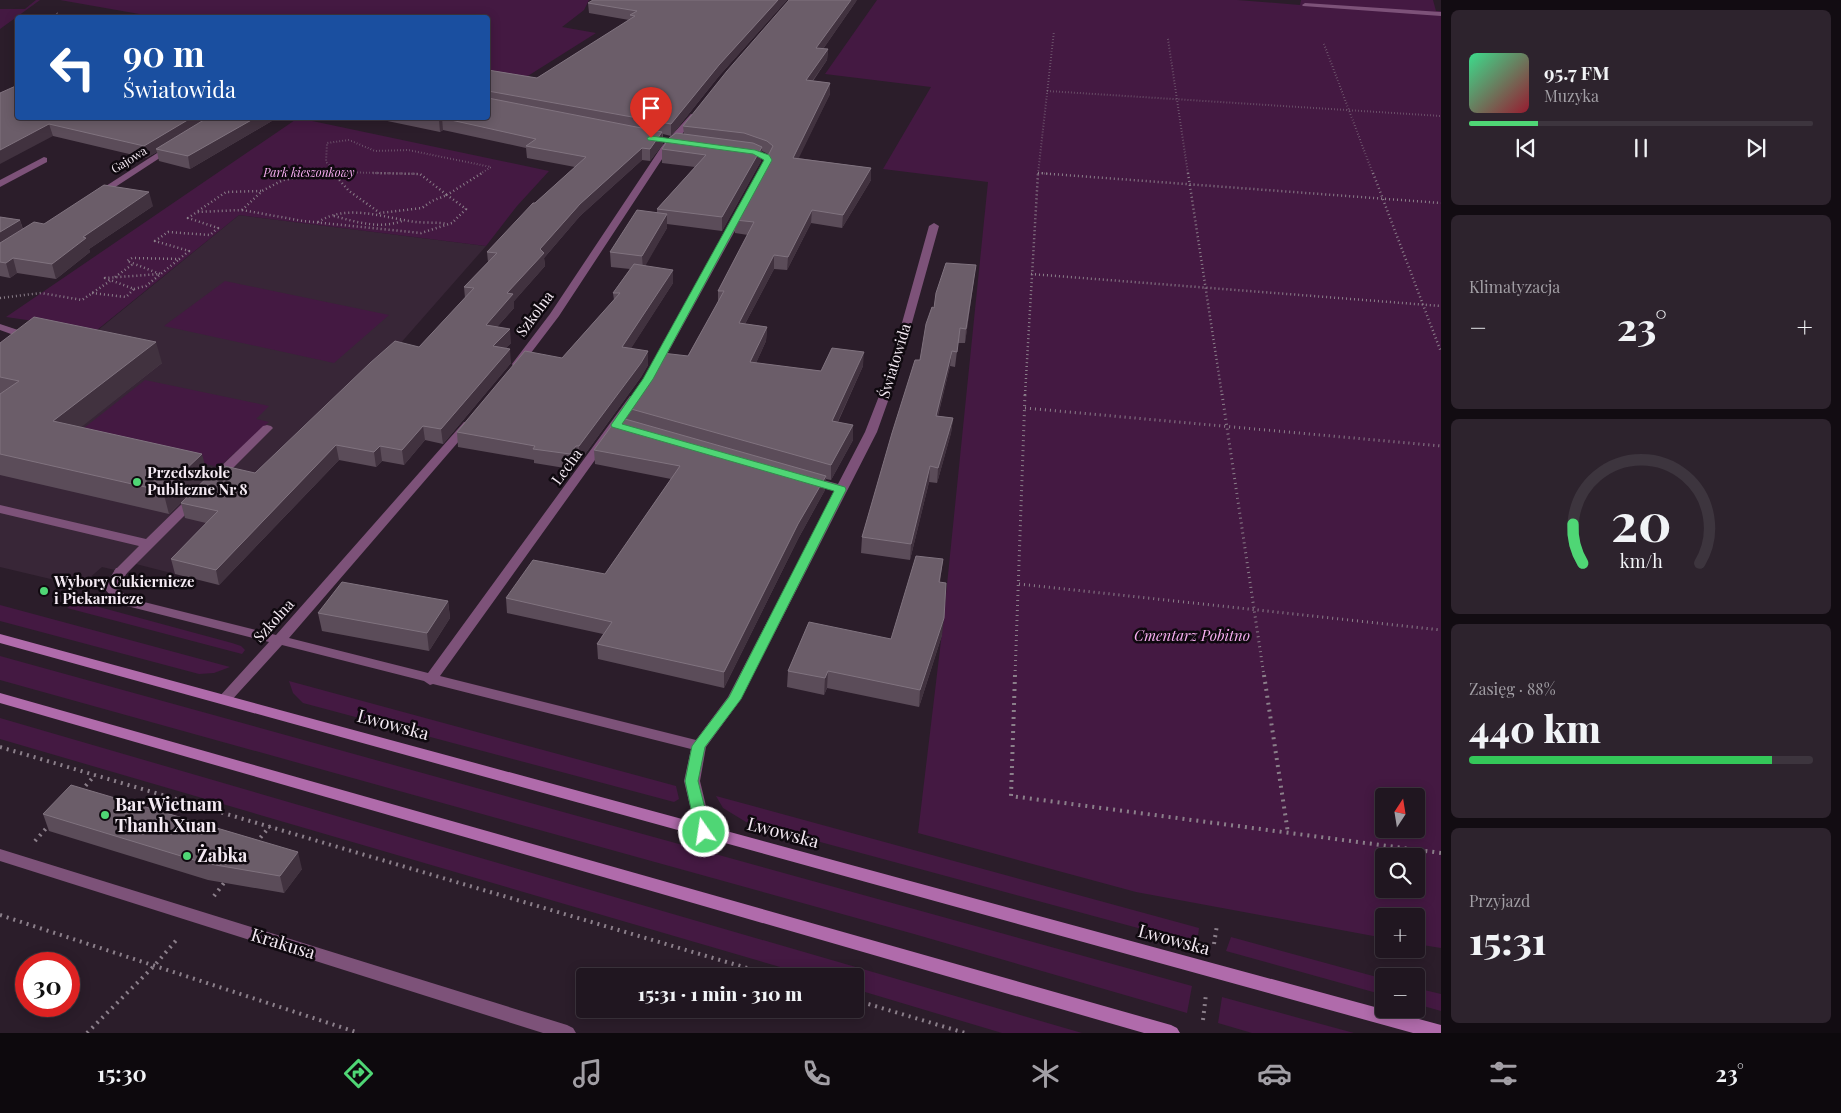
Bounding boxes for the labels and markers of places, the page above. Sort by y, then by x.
pin [630,87,672,138]
place label: Przedszkole Publiczne Nr 8 [147,462,248,499]
marker: Przedszkole Publiczne Nr 8 [131,476,143,488]
place label: Wybory Cukiernicze i Piekarnicze [53,571,195,608]
marker: Wybory Cukiernicze i Piekarnicze [38,585,50,597]
place label: Bar Wietnam Thanh Xuan [115,792,223,837]
marker: Bar Wietnam Thanh Xuan [99,809,111,821]
place label: Żabka [197,843,248,867]
marker: Żabka [181,850,193,862]

